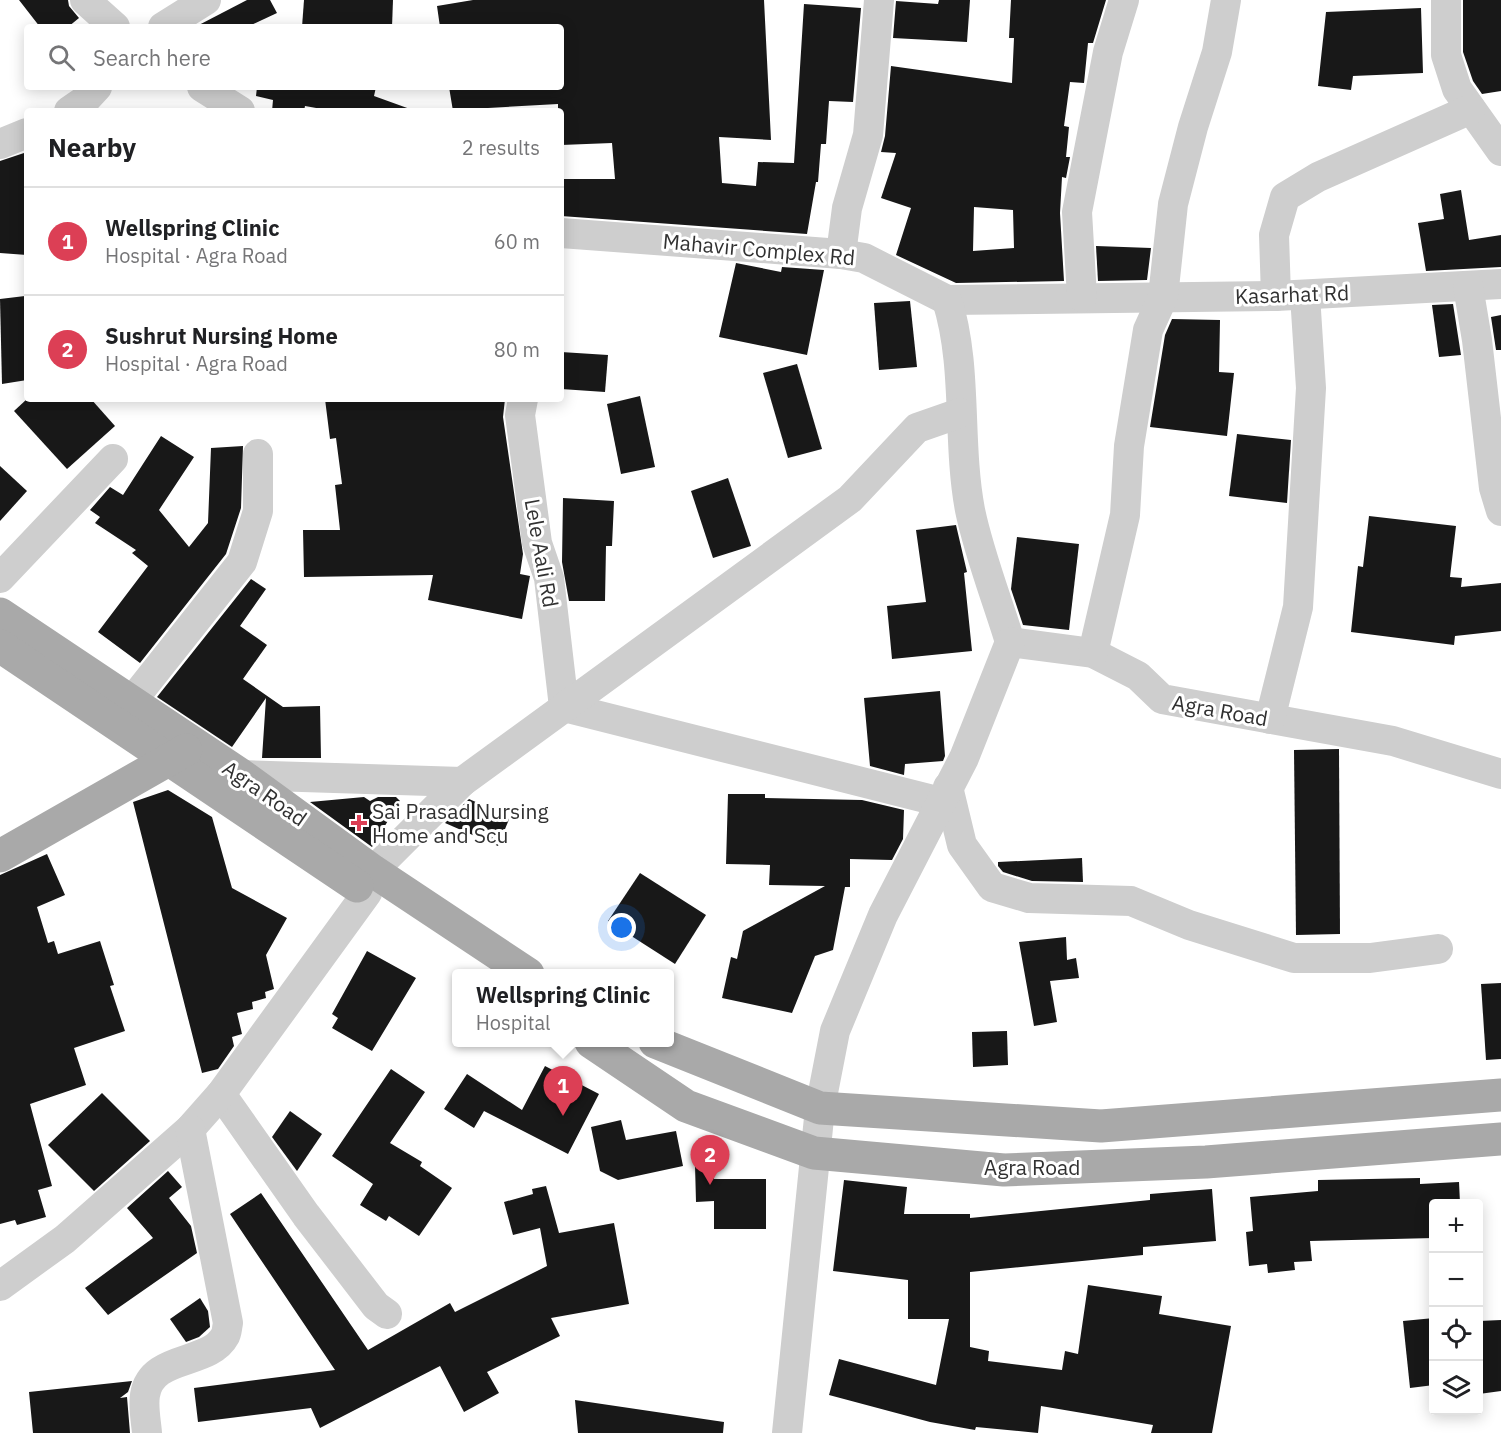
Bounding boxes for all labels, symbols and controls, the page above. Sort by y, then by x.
search box [24,24,564,90]
icon: search [45,41,78,74]
text: Search here [93,43,211,72]
text: Nearby [48,130,136,164]
text: 2 results [462,134,540,161]
text: Wellspring Clinic [105,213,280,242]
street label: Mahavir Complex Rd [662,227,856,271]
text: 1 [62,228,74,255]
text: 60 m [494,228,540,255]
text: Hospital · Agra Road [105,242,288,269]
street label: Kasarhat Rd [1234,278,1350,310]
text: Sushrut Nursing Home [105,321,338,350]
text: 2 [62,336,74,363]
text: 80 m [494,336,540,363]
text: Hospital · Agra Road [105,350,288,377]
street label: Lele Aali Rd [519,496,565,610]
street label: Agra Road [1170,688,1270,732]
street label: Agra Road [217,754,313,832]
place label: Sai Prasad Nursing Home and Scu [372,797,549,849]
marker: Sai Prasad Nursing Home and Scu [350,814,368,832]
your location [607,913,636,942]
popup [452,969,674,1047]
text: Wellspring Clinic [476,980,650,1009]
text: Hospital [476,1009,551,1036]
pin: 1 [544,1066,582,1116]
pin: 2 [690,1136,730,1185]
street label: Agra Road [984,1153,1080,1181]
map controls [1429,1199,1483,1415]
button: + [1429,1199,1483,1253]
button: − [1429,1253,1483,1307]
button: locate [1429,1307,1483,1361]
button: layers [1429,1361,1483,1415]

